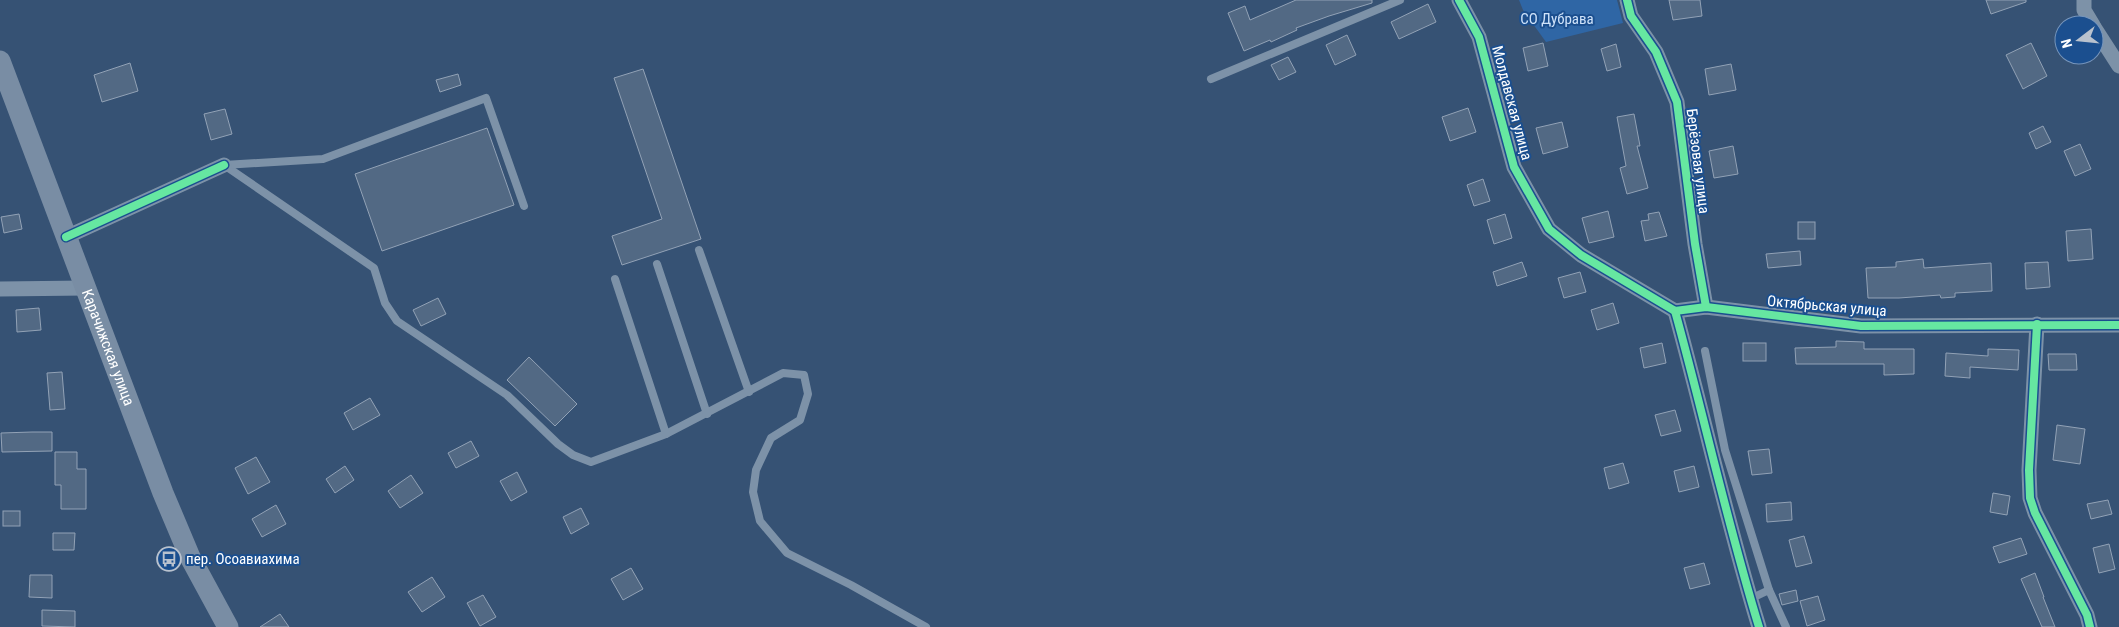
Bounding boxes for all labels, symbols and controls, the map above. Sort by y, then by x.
park label: СО Дубрава [1520,10,1594,28]
north arrow [2054,15,2104,65]
text: N [2058,37,2075,50]
street label: Молдавская улица [1488,44,1536,162]
street label: Берёзовая улица [1683,107,1713,215]
street label: Карачижская улица [78,286,138,408]
street label: Октябрьская улица [1767,292,1887,320]
bus stop icon: пер. Осоавиахима [156,546,182,572]
place label: пер. Осоавиахима [186,550,300,568]

